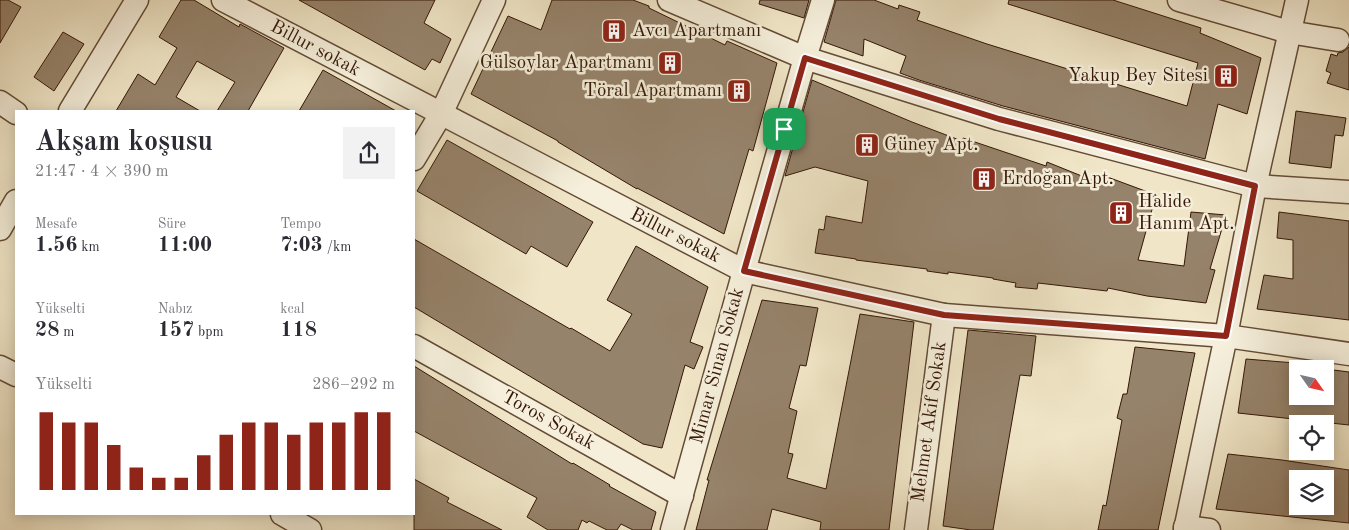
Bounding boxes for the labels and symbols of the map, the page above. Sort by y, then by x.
street label: Billur sokak [267,17,363,81]
building icon: Avcı Apartmanı [601,18,627,44]
place label: Avcı Apartmanı [632,22,761,41]
building icon: Gülsoylar Apartmanı [657,50,683,76]
place label: Gülsoylar Apartmanı [480,54,652,73]
building icon: Yakup Bey Sitesi [1213,63,1239,89]
place label: Yakup Bey Sitesi [1068,67,1208,86]
building icon: Töral Apartmanı [726,78,752,104]
place label: Töral Apartmanı [583,82,722,101]
pin [763,108,805,150]
building icon: Güney Apt. [854,132,880,158]
place label: Güney Apt. [884,136,979,155]
building icon: Erdoğan Apt. [971,166,997,192]
place label: Erdoğan Apt. [1002,170,1114,189]
place label: Halide Hanım Apt. [1138,193,1234,234]
building icon: Halide Hanım Apt. [1108,200,1134,226]
street label: Billur sokak [627,205,723,267]
street label: Mimar Sinan Sokak [688,286,748,446]
street label: Mehmet Akif Sokak [909,340,951,504]
north arrow [1289,360,1334,405]
street label: Toros Sokak [498,388,598,454]

